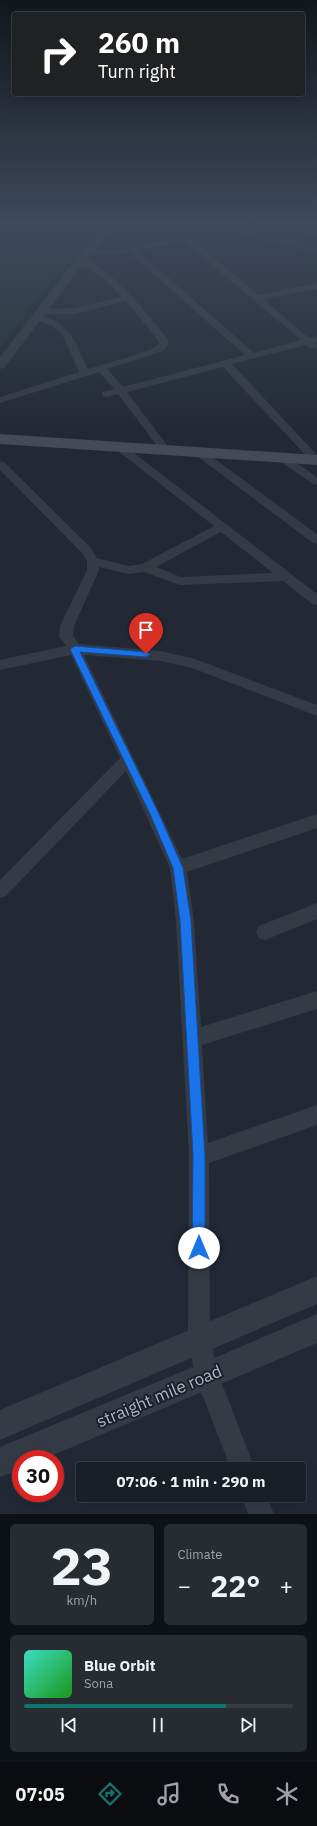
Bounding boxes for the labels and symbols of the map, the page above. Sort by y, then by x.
pin [129,613,163,654]
position arrow [178,1227,220,1269]
street label: straight mile road [93,1360,225,1432]
speed limit sign: 30 [12,1450,64,1502]

